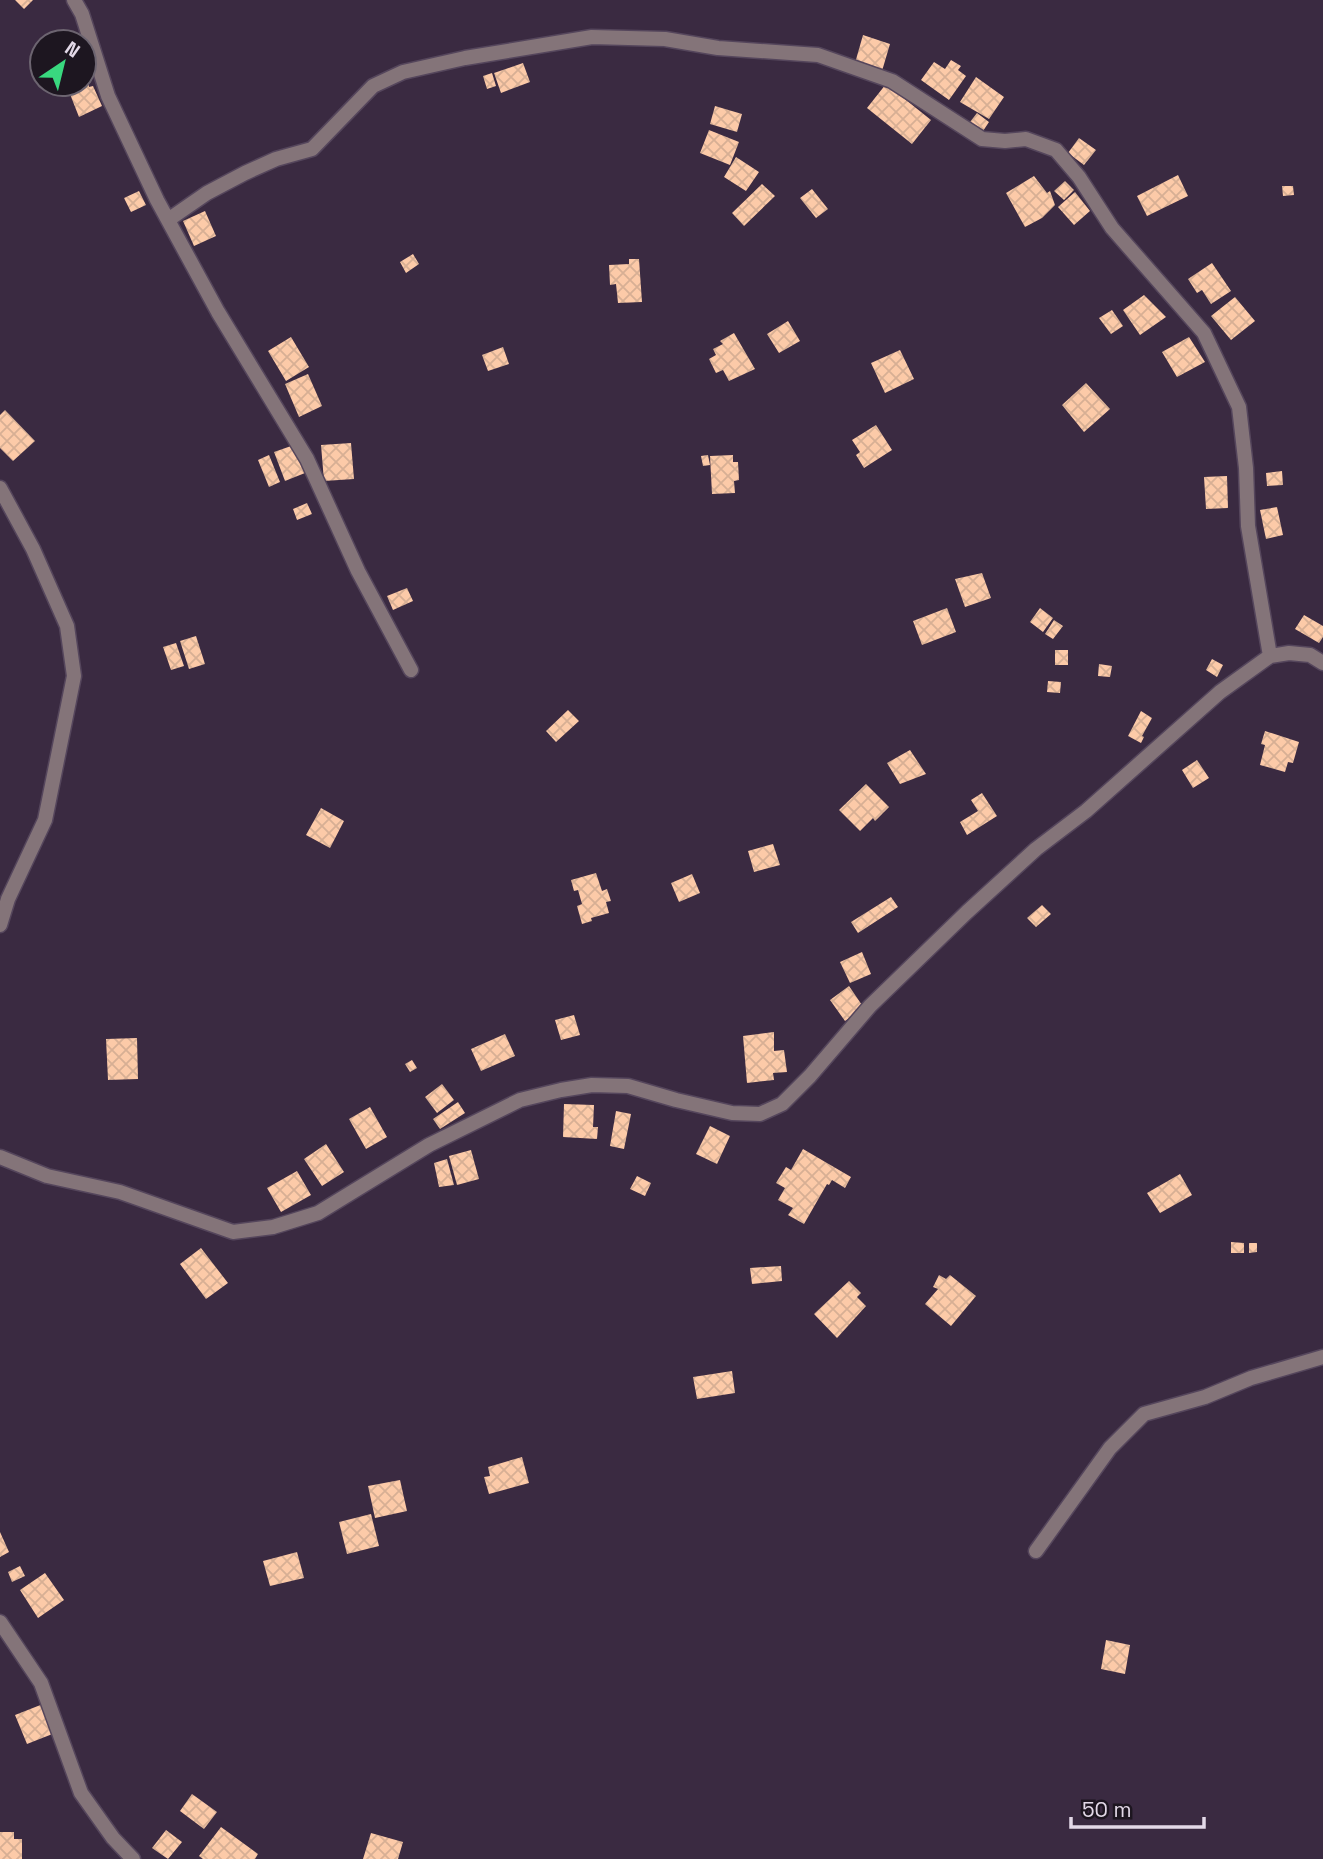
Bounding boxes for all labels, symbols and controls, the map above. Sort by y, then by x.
north arrow [28,28,98,98]
text: N [60,36,85,63]
scale bar [1071,1786,1204,1830]
text: 50 m [1082,1796,1132,1823]

